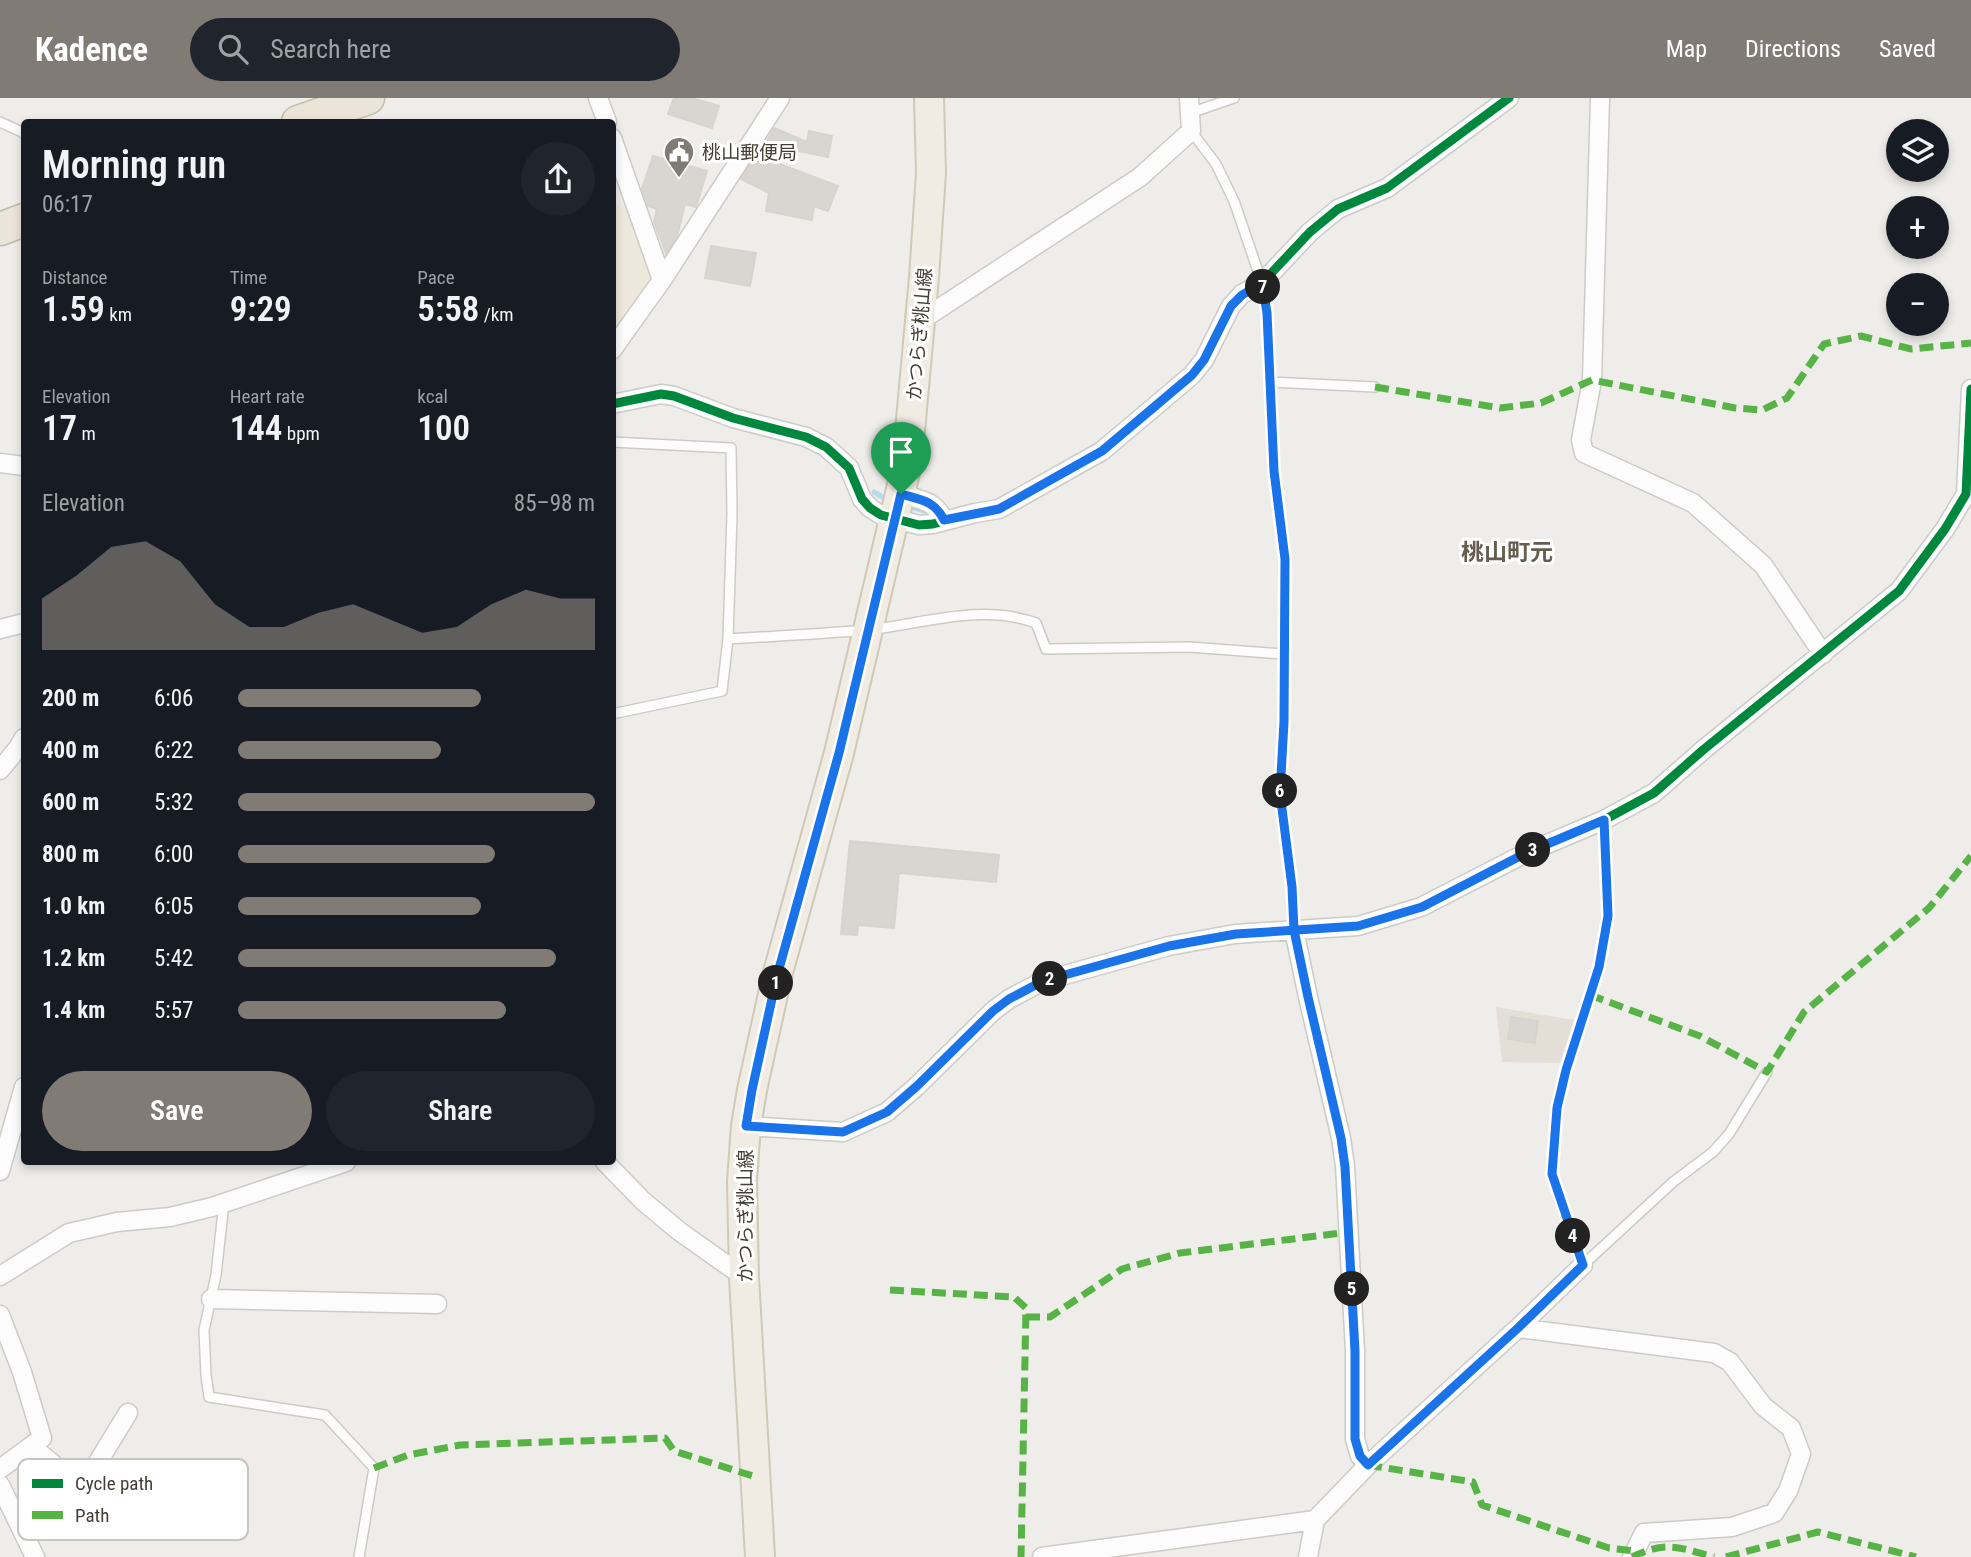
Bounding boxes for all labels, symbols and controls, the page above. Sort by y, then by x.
search box [190,18,680,81]
text: Kadence [35,30,148,69]
icon: search [214,30,252,68]
text: Search here [270,34,391,64]
text: Map [1666,35,1707,63]
text: Directions [1745,35,1841,63]
text: Saved [1879,35,1936,63]
map controls [1886,119,1949,336]
button: layers [1886,119,1949,182]
public building icon: 桃山郵便局 [662,135,696,179]
place label: 桃山郵便局 [702,141,797,164]
button: share [521,142,595,216]
text: Morning run [42,143,226,187]
text: 06:17 [42,191,93,218]
button: + [1886,196,1949,259]
text: Distance [42,266,107,289]
text: Time [230,266,267,289]
text: Pace [417,266,455,289]
street label: かつらぎ桃山線 [902,267,937,401]
pin: 7 [1246,270,1280,304]
button: − [1886,273,1949,336]
text: 7 [1258,275,1267,298]
text: 1.59 [42,289,105,330]
text: 9:29 [230,289,292,330]
text: 5:58 [417,289,479,330]
text: km [105,303,132,326]
text: /km [479,303,514,326]
text: Elevation [42,385,110,408]
text: Heart rate [230,385,305,408]
text: kcal [417,385,448,408]
text: 17 [42,408,77,449]
text: 144 [230,408,282,449]
text: 100 [417,408,470,449]
text: m [77,422,96,445]
text: bpm [282,422,320,445]
pin [871,422,931,494]
icon: arrive [882,433,920,471]
text: Elevation [42,490,125,517]
text: 85–98 m [514,490,595,517]
district label: 桃山町元 [1461,539,1553,566]
text: 200 m [42,685,99,712]
text: 6:06 [154,685,193,712]
text: 400 m [42,737,99,764]
text: 6:22 [154,737,193,764]
pin: 6 [1262,774,1298,808]
text: 6 [1275,779,1284,802]
text: 600 m [42,789,99,816]
text: 5:32 [154,789,193,816]
pin: 3 [1516,832,1550,868]
text: 3 [1528,838,1537,861]
text: 800 m [42,841,99,868]
text: 6:00 [154,841,193,868]
text: 1.0 km [42,893,105,920]
text: 6:05 [154,893,193,920]
text: 1.2 km [42,945,105,972]
text: 5:42 [154,945,193,972]
pin: 2 [1032,962,1068,996]
pin: 1 [758,966,794,1001]
text: 2 [1045,967,1054,990]
text: 1 [771,971,780,994]
text: 1.4 km [42,997,105,1024]
text: 5:57 [154,997,193,1024]
button: Save [42,1071,312,1151]
button: Share [326,1071,595,1151]
street label: かつらぎ桃山線 [734,1149,757,1283]
pin: 4 [1556,1218,1590,1254]
text: 4 [1568,1224,1577,1247]
pin: 5 [1334,1272,1370,1306]
text: 5 [1347,1277,1356,1300]
legend [18,1459,248,1540]
text: Cycle path [75,1472,153,1495]
text: Path [75,1504,109,1527]

